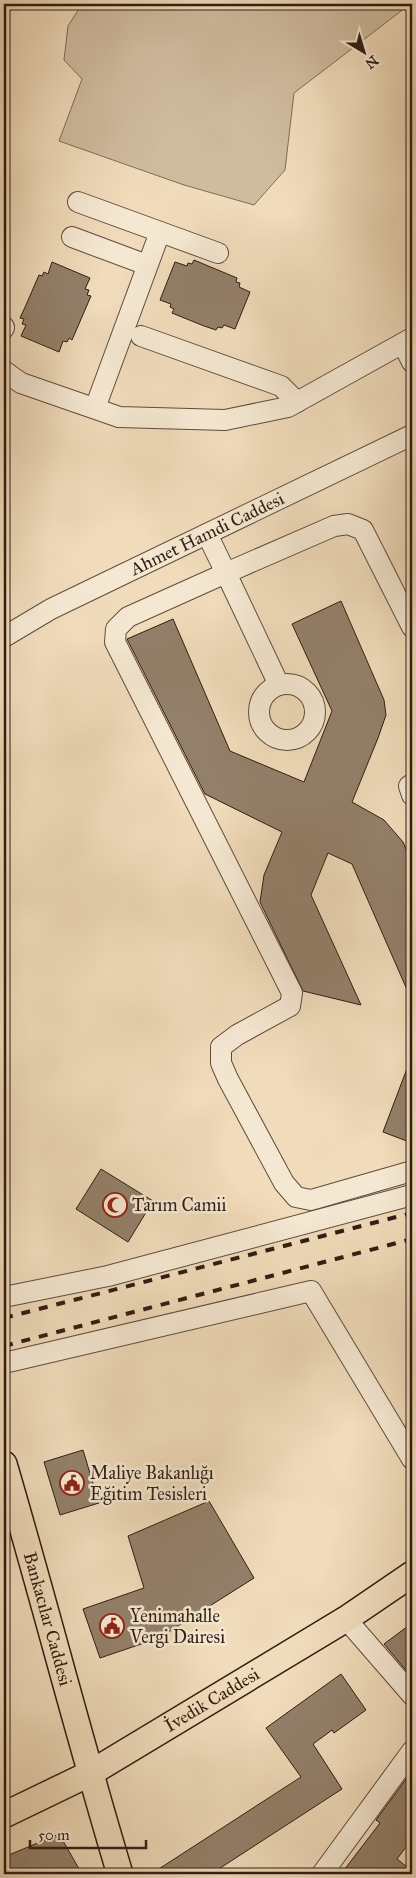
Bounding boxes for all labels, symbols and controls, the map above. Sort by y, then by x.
north arrow [338,28,388,78]
text: N [362,51,382,72]
street label: Ahmet Hamdi Caddesi [126,487,288,581]
mosque icon: Tarım Camii [102,1192,128,1218]
place label: Tarım Camii [132,1194,226,1216]
place label: Maliye Bakanlığı Eğitim Tesisleri [90,1462,214,1506]
public building icon: Maliye Bakanlığı Eğitim Tesisleri [59,1470,85,1496]
street label: Bankacılar Caddesi [19,1550,77,1688]
place label: Yenimahalle Vergi Dairesi [129,1605,225,1649]
public building icon: Yenimahalle Vergi Dairesi [99,1613,125,1639]
street label: İvedik Caddesi [160,1663,263,1737]
scale bar [30,1818,146,1850]
text: 50 m [38,1826,70,1844]

